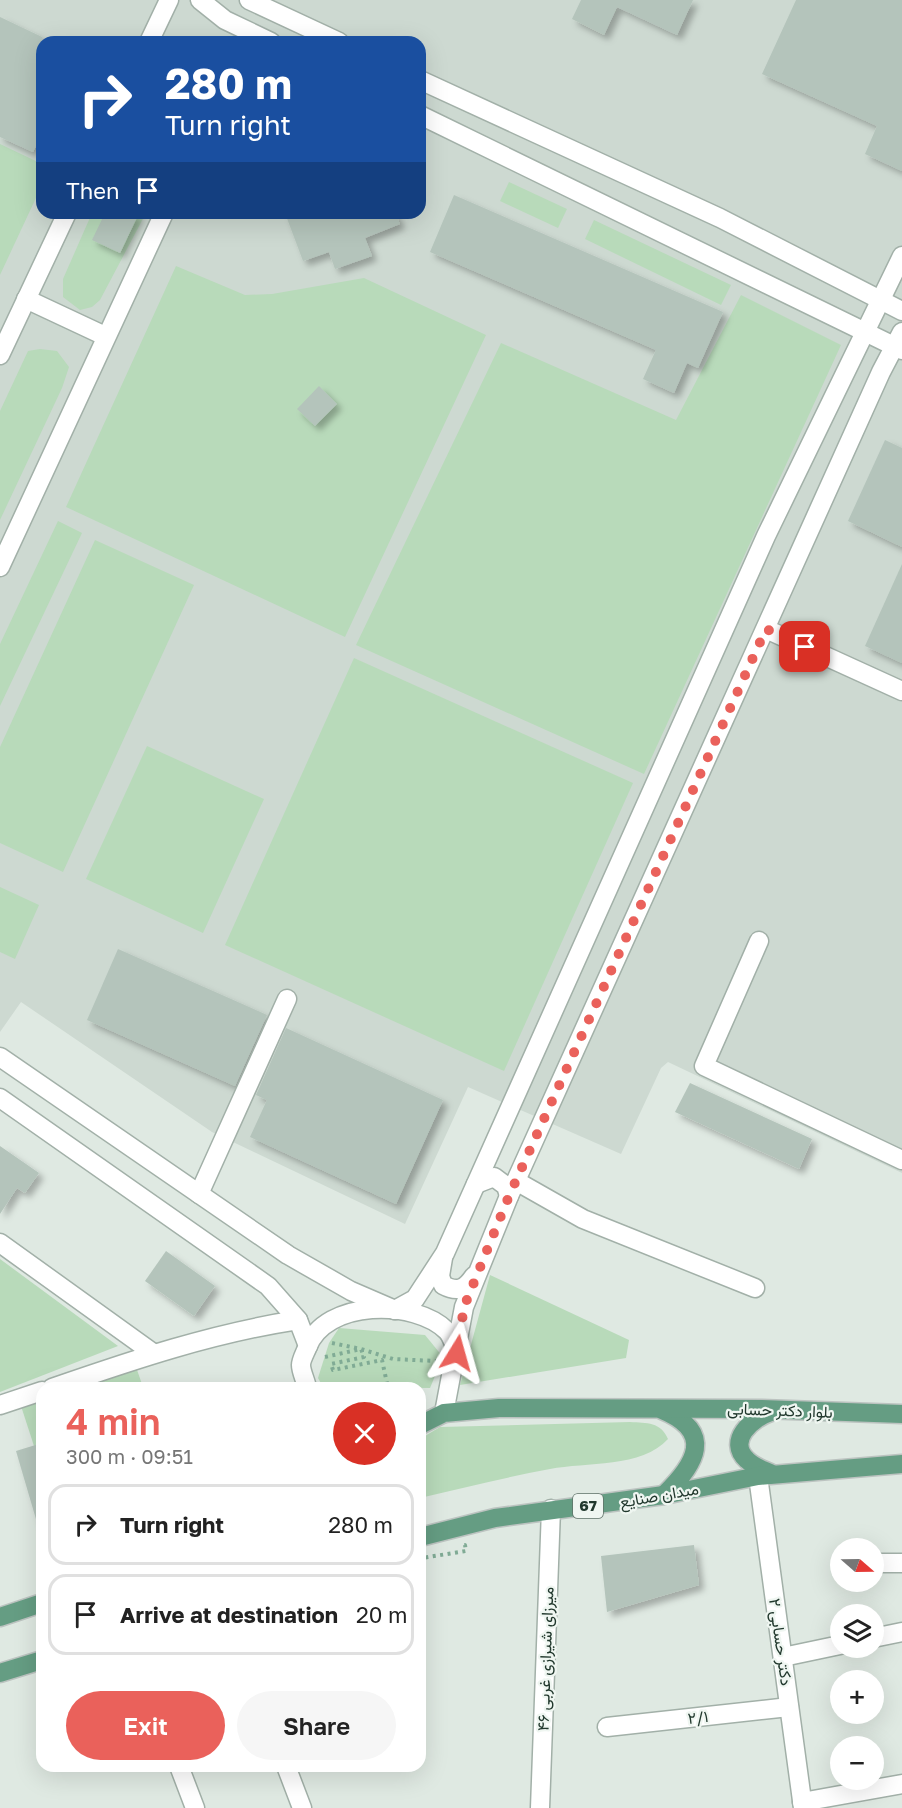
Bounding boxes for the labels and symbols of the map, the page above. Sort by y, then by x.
pin [779,621,830,672]
position arrow [425,1321,489,1385]
street label: بلوار دکتر حسابی [727,1398,833,1423]
street label: میدان صنایع [618,1478,700,1514]
road number: 67 [573,1494,603,1518]
north arrow [830,1538,884,1592]
street label: میرزای شیرازی غربی ۴۶ [532,1586,559,1732]
street label: دکتر حسابی ۲ [764,1597,797,1687]
street label: ۲/۱ [687,1706,709,1728]

